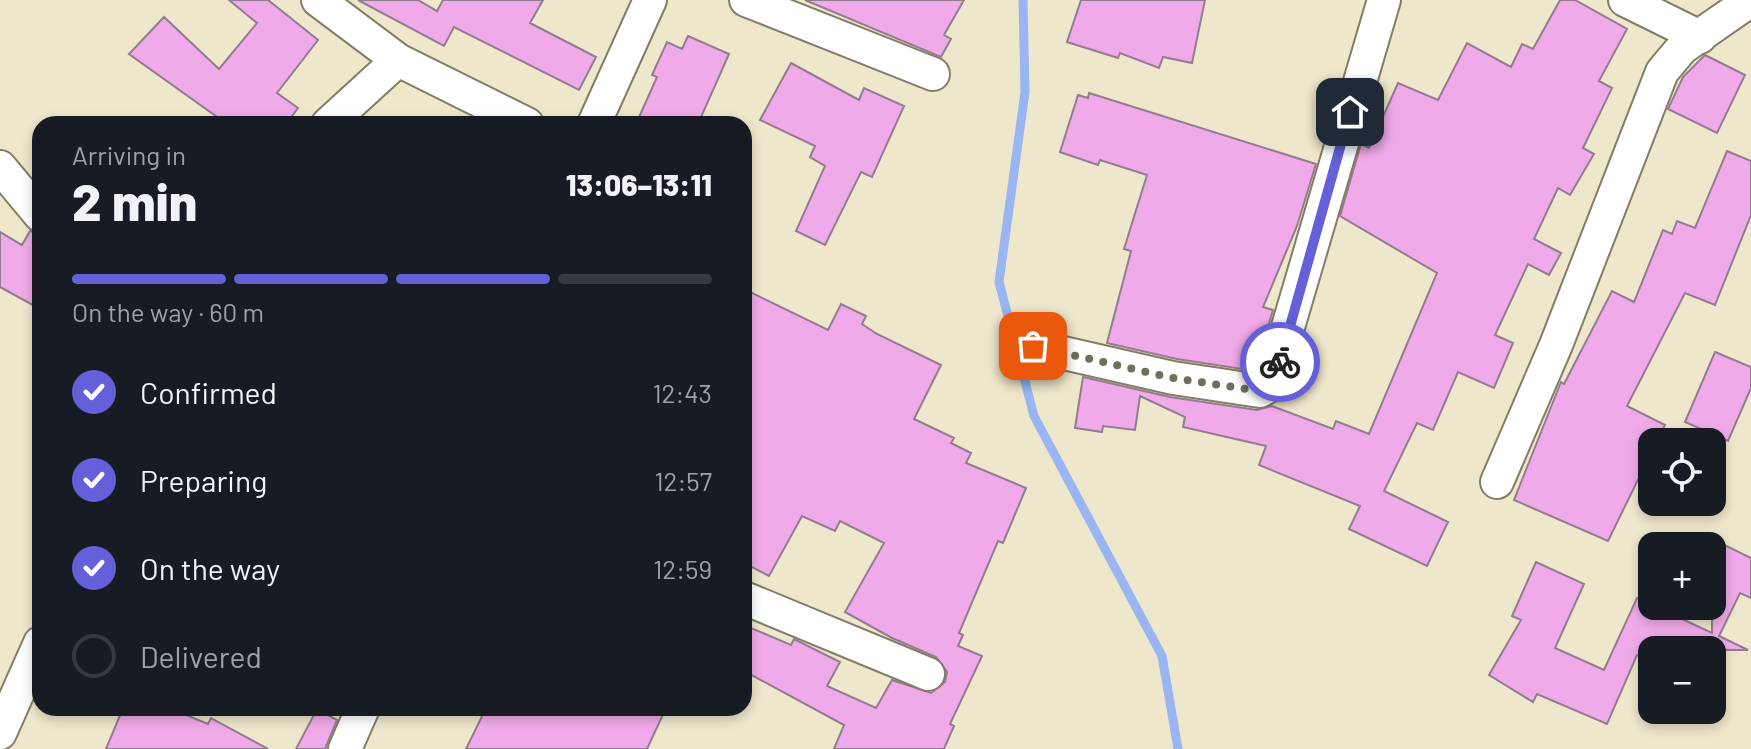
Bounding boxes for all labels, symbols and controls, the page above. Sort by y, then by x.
pin [1316,78,1384,146]
icon: home [1328,90,1372,134]
text: Arriving in [72,139,186,170]
text: 13:06–13:11 [566,166,712,202]
text: 2 min [72,169,197,231]
text: On the way · 60 m [72,296,264,327]
pin [999,312,1067,380]
courier [1240,322,1320,402]
icon: bag [1011,324,1055,368]
icon: bike [1258,340,1302,384]
icon: check [72,370,116,414]
text: Confirmed [140,374,277,410]
text: 12:43 [652,377,712,408]
map controls [1638,428,1726,724]
button: locate [1638,428,1726,516]
icon: check [72,458,116,502]
text: Preparing [140,462,267,498]
text: 12:57 [654,465,712,496]
button: + [1638,532,1726,620]
icon: check [72,546,116,590]
text: On the way [140,550,280,586]
text: 12:59 [653,553,712,584]
button: − [1638,636,1726,724]
text: Delivered [140,638,262,674]

